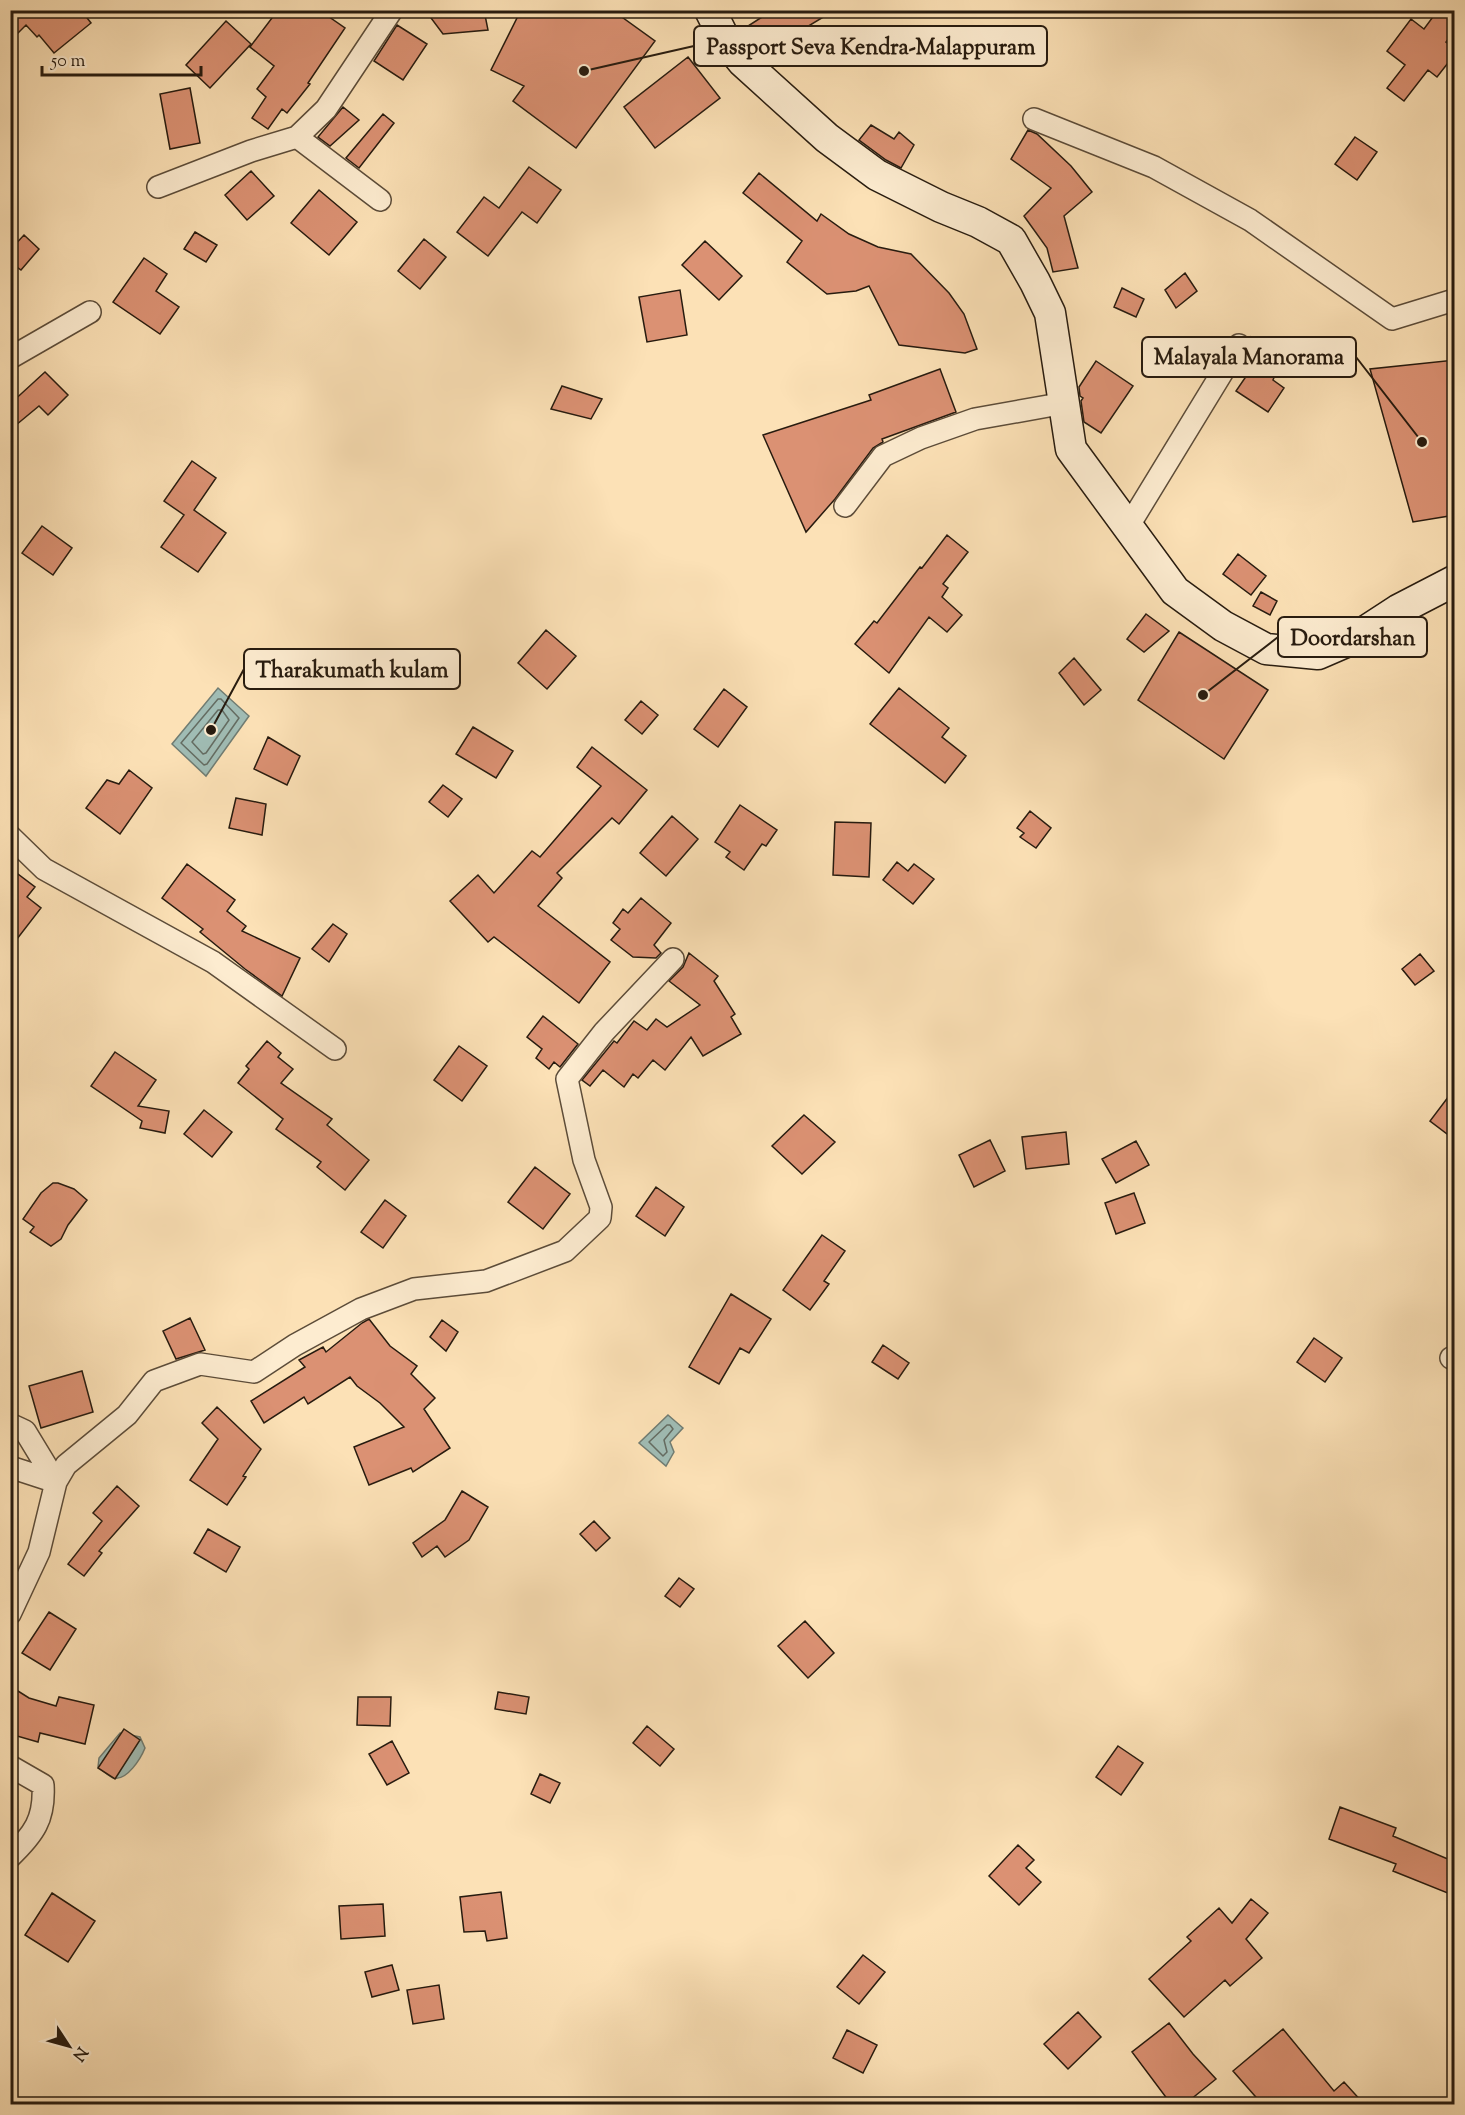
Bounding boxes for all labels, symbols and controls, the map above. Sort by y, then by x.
callout: Passport Seva Kendra-Malappuram [694,26,1047,66]
text: Passport Seva Kendra-Malappuram [707,33,1036,65]
scale bar [42,39,201,77]
text: 50 m [50,49,86,75]
callout: Malayala Manorama [1142,337,1356,377]
text: Malayala Manorama [1154,343,1345,375]
callout: Doordarshan [1278,617,1427,657]
text: Doordarshan [1291,624,1415,656]
callout: Tharakumath kulam [244,649,460,689]
text: Tharakumath kulam [256,656,449,688]
north arrow [39,2016,99,2076]
text: N [66,2041,92,2065]

